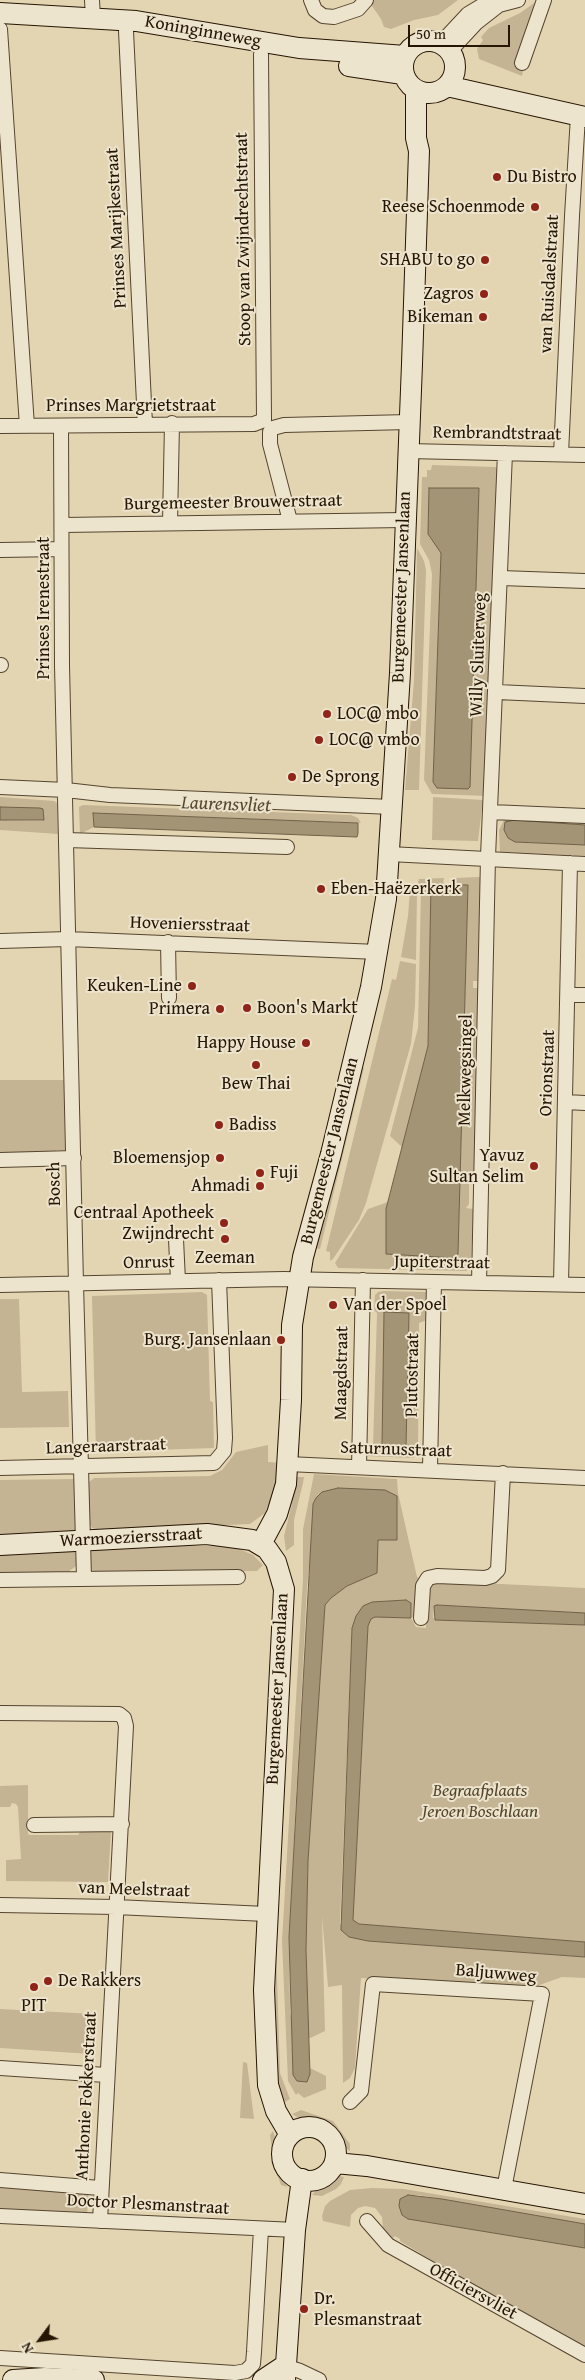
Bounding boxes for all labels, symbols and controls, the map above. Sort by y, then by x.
street label: Koninginneweg [143,11,263,53]
scale bar [410,15,512,47]
text: 50 m [416,23,446,44]
street label: Stoop van Zwijndrechtstraat [231,132,257,346]
street label: Prinses Marijkestraat [102,147,132,309]
place label: Du Bistro [507,166,577,188]
marker: Du Bistro [491,171,503,183]
place label: Reese Schoenmode [382,196,525,218]
marker: Reese Schoenmode [529,201,541,213]
street label: van Ruisdaelstraat [536,214,564,354]
place label: SHABU to go [380,249,475,271]
marker: SHABU to go [479,254,491,266]
place label: Zagros [424,283,474,305]
marker: Zagros [478,288,490,300]
place label: Bikeman [407,306,473,328]
marker: Bikeman [477,311,489,323]
street label: Prinses Margrietstraat [46,395,216,417]
street label: Rembrandtstraat [432,422,562,446]
street label: Burgemeester Brouwerstraat [124,490,342,516]
street label: Burgemeester Jansenlaan [388,491,416,683]
street label: Prinses Irenestraat [33,537,55,679]
street label: Willy Sluiterweg [466,593,492,717]
place label: LOC@ mbo [337,703,419,725]
marker: LOC@ mbo [321,708,333,720]
place label: LOC@ vmbo [329,729,420,751]
marker: LOC@ vmbo [313,734,325,746]
place label: De Sprong [302,766,379,788]
marker: De Sprong [286,771,298,783]
water label: Laurensvliet [181,792,271,818]
place label: Eben-Haëzerkerk [331,878,461,900]
marker: Eben-Haëzerkerk [315,883,327,895]
street label: Hoveniersstraat [130,912,250,938]
place label: Keuken-Line [87,975,182,997]
marker: Keuken-Line [186,980,198,992]
place label: Boon's Markt [257,997,358,1019]
place label: Primera [149,998,210,1020]
marker: Boon's Markt [241,1002,253,1014]
marker: Primera [214,1003,226,1015]
street label: Melkwegsingel [454,1014,478,1126]
street label: Orionstraat [536,1029,560,1117]
place label: Happy House [197,1032,296,1054]
marker: Happy House [300,1037,312,1049]
street label: Burgemeester Jansenlaan [296,1055,364,1247]
marker: Bew Thai [250,1059,262,1071]
place label: Bew Thai [221,1073,291,1095]
place label: Badiss [229,1114,277,1136]
marker: Badiss [213,1119,225,1131]
place label: Yavuz Sultan Selim [429,1145,524,1188]
place label: Bloemensjop [113,1147,210,1169]
marker: Bloemensjop [214,1152,226,1164]
marker: Yavuz Sultan Selim [528,1160,540,1172]
street label: Bosch [44,1162,66,1206]
place label: Fuji [270,1162,298,1184]
marker: Fuji [254,1167,266,1179]
place label: Ahmadi [191,1175,250,1197]
marker: Ahmadi [254,1180,266,1192]
place label: Centraal Apotheek Zwijndrecht [74,1202,214,1244]
marker: Centraal Apotheek Zwijndrecht [218,1217,230,1229]
marker: Zeeman [219,1233,231,1245]
place label: Zeeman [195,1247,255,1269]
street label: Jupiterstraat [394,1251,490,1275]
street label: Onrust [123,1252,175,1274]
place label: Van der Spoel [343,1294,447,1316]
marker: Van der Spoel [327,1299,339,1311]
street label: Maagdstraat [330,1326,354,1420]
place label: Burg. Jansenlaan [144,1329,271,1351]
street label: Plutostraat [401,1333,425,1417]
marker: Burg. Jansenlaan [275,1334,287,1346]
street label: Langeraarstraat [45,1434,167,1460]
street label: Saturnusstraat [340,1437,452,1463]
street label: Warmoeziersstraat [59,1523,203,1553]
street label: Burgemeester Jansenlaan [262,1593,294,1785]
park label: Begraafplaats Jeroen Boschlaan [422,1780,538,1822]
street label: van Meelstraat [78,1877,190,1903]
street label: Baljuwweg [455,1960,537,1988]
place label: De Rakkers [58,1970,141,1992]
marker: De Rakkers [42,1975,54,1987]
marker: PIT [28,1981,40,1993]
place label: PIT [21,1995,47,2017]
street label: Anthonie Fokkerstraat [72,2011,102,2181]
street label: Doctor Plesmanstraat [66,2190,230,2220]
street label: Officiersvliet [425,2259,521,2325]
place label: Dr. Plesmanstraat [314,2288,422,2330]
marker: Dr. Plesmanstraat [298,2303,310,2315]
north arrow [15,2315,65,2365]
text: N [16,2339,38,2357]

